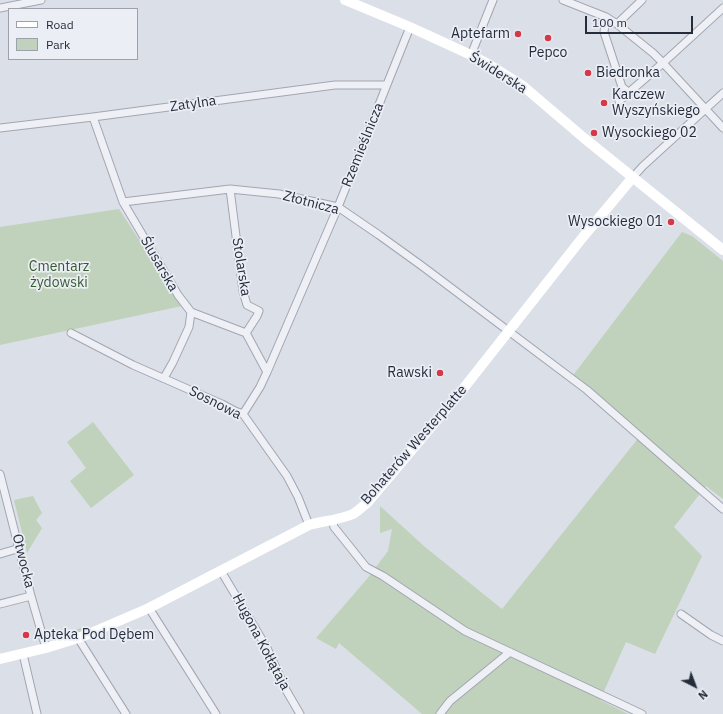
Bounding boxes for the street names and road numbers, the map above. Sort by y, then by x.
street label: Świderska [466,49,530,97]
street label: Zatylna [169,92,217,116]
street label: Rzemieślnicza [338,100,388,190]
street label: Złotnicza [281,187,341,219]
street label: Ślusarska [136,233,182,295]
street label: Stolarska [228,237,254,297]
street label: Bohaterów Westerplatte [357,382,471,508]
street label: Sosnowa [186,383,244,423]
street label: Otwocka [8,532,38,590]
street label: Hugona Kołłątaja [228,591,294,693]

